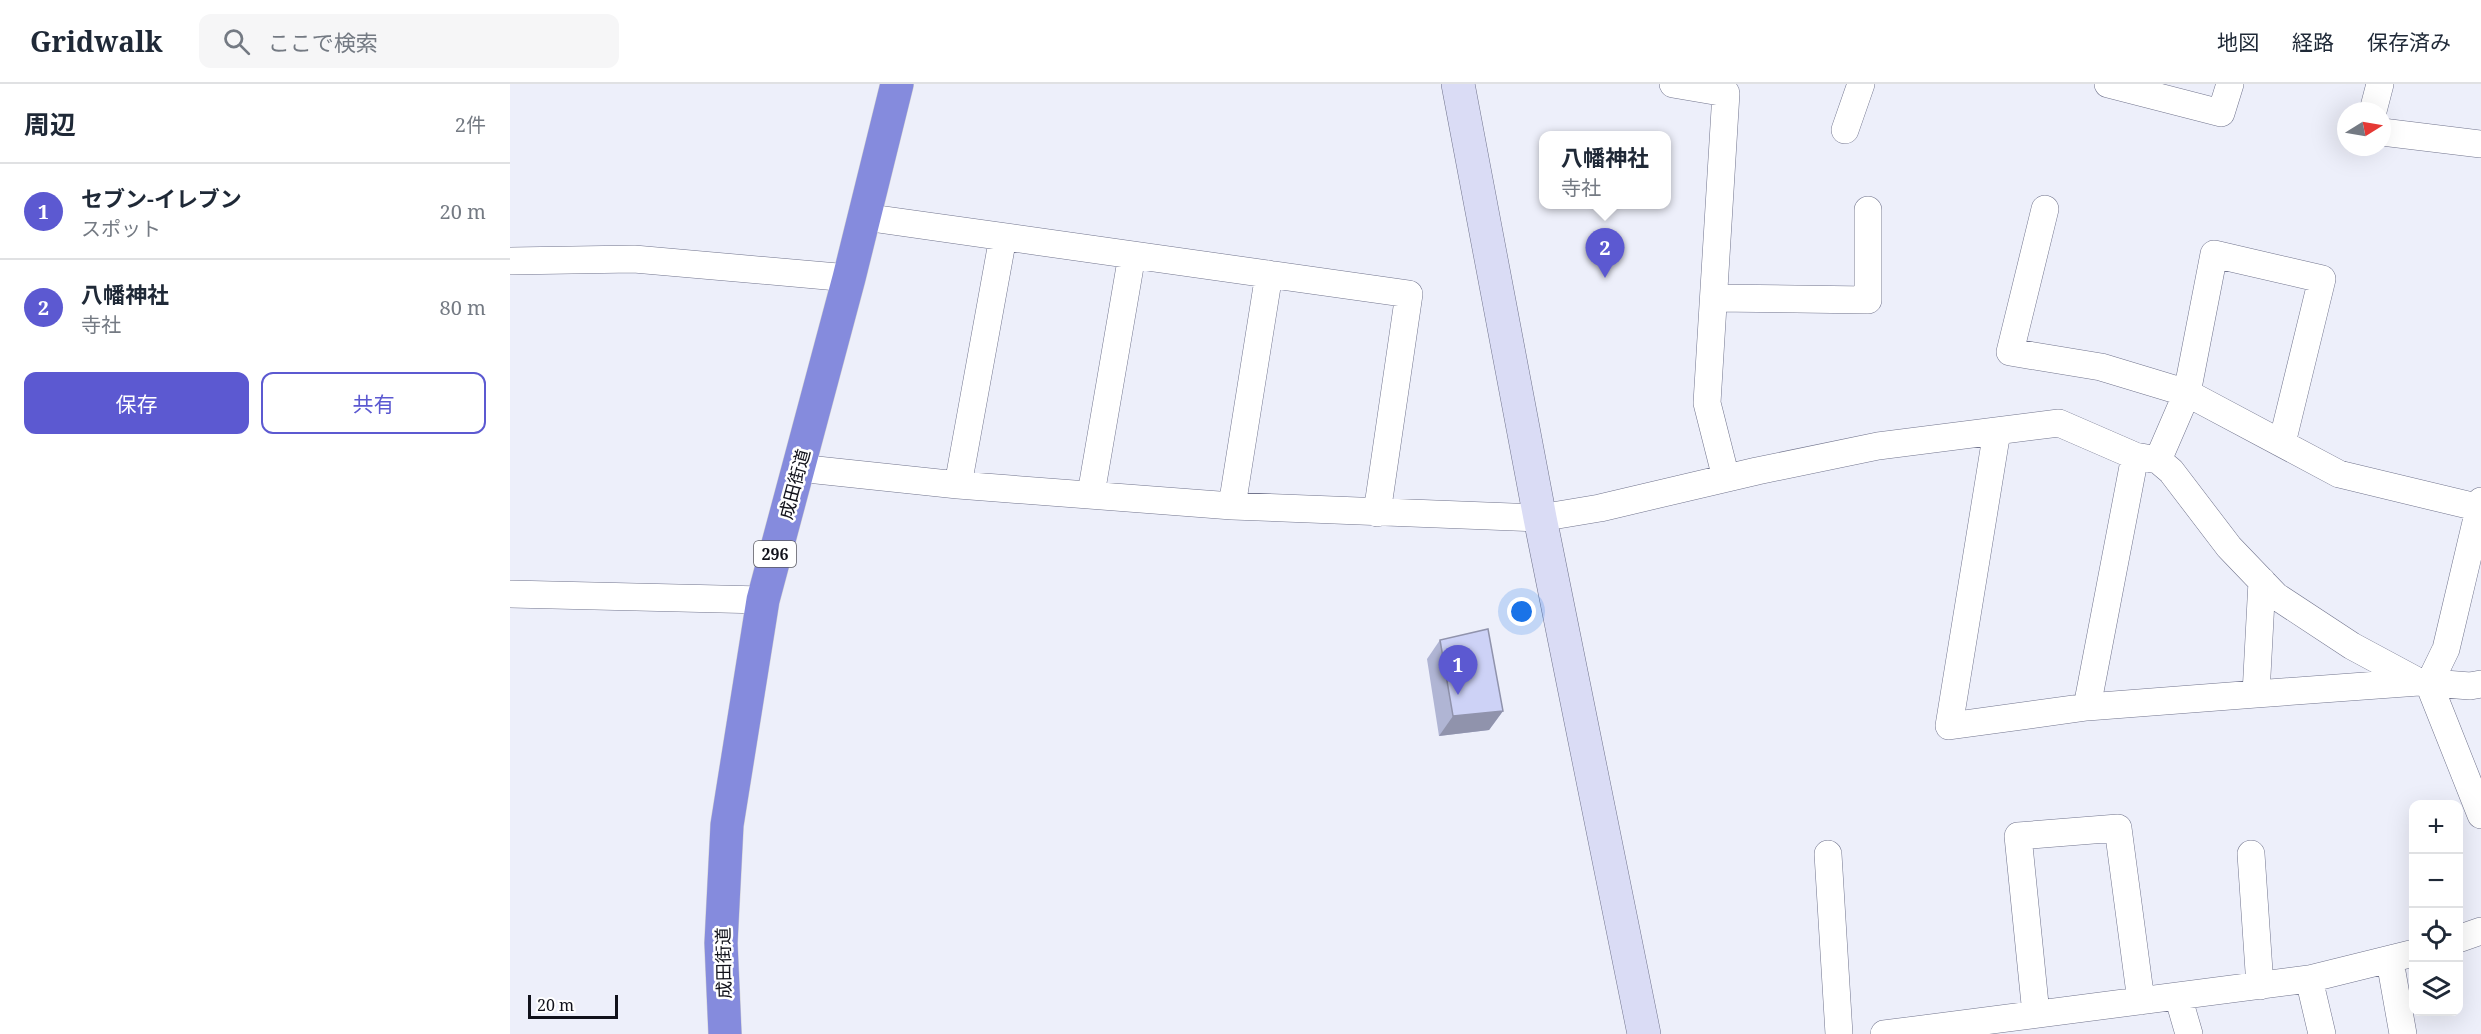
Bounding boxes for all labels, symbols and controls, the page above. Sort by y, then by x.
search box [199,14,619,68]
text: Gridwalk [30,22,163,60]
icon: search [220,25,253,58]
text: ここで検索 [268,27,378,57]
text: 地図 [2217,28,2259,56]
text: 経路 [2292,28,2334,56]
text: 保存済み [2367,28,2451,56]
north arrow [2337,102,2391,156]
text: 周辺 [24,106,76,142]
text: 2件 [455,111,486,138]
popup [1539,131,1671,209]
text: 八幡神社 [1561,142,1649,172]
text: 寺社 [1561,174,1601,201]
text: セブン-イレブン [81,183,242,213]
text: 1 [38,198,49,225]
text: 20 m [440,198,486,225]
text: スポット [81,215,161,242]
pin: 2 [1586,228,1624,278]
text: 八幡神社 [81,279,169,309]
text: 2 [38,294,49,321]
text: 80 m [440,294,486,321]
text: 寺社 [81,311,121,338]
button: 保存 [24,372,249,434]
button: 共有 [261,372,486,434]
street label: 成田街道 [773,446,815,522]
road number: 296 [754,541,796,567]
your location [1507,597,1536,626]
pin: 1 [1438,646,1478,695]
map controls [2409,800,2463,1016]
button: + [2409,800,2463,854]
button: − [2409,854,2463,908]
button: locate [2409,908,2463,962]
street label: 成田街道 [710,927,736,999]
button: layers [2409,962,2463,1016]
scale bar [528,992,618,1020]
text: 20 m [537,994,574,1016]

